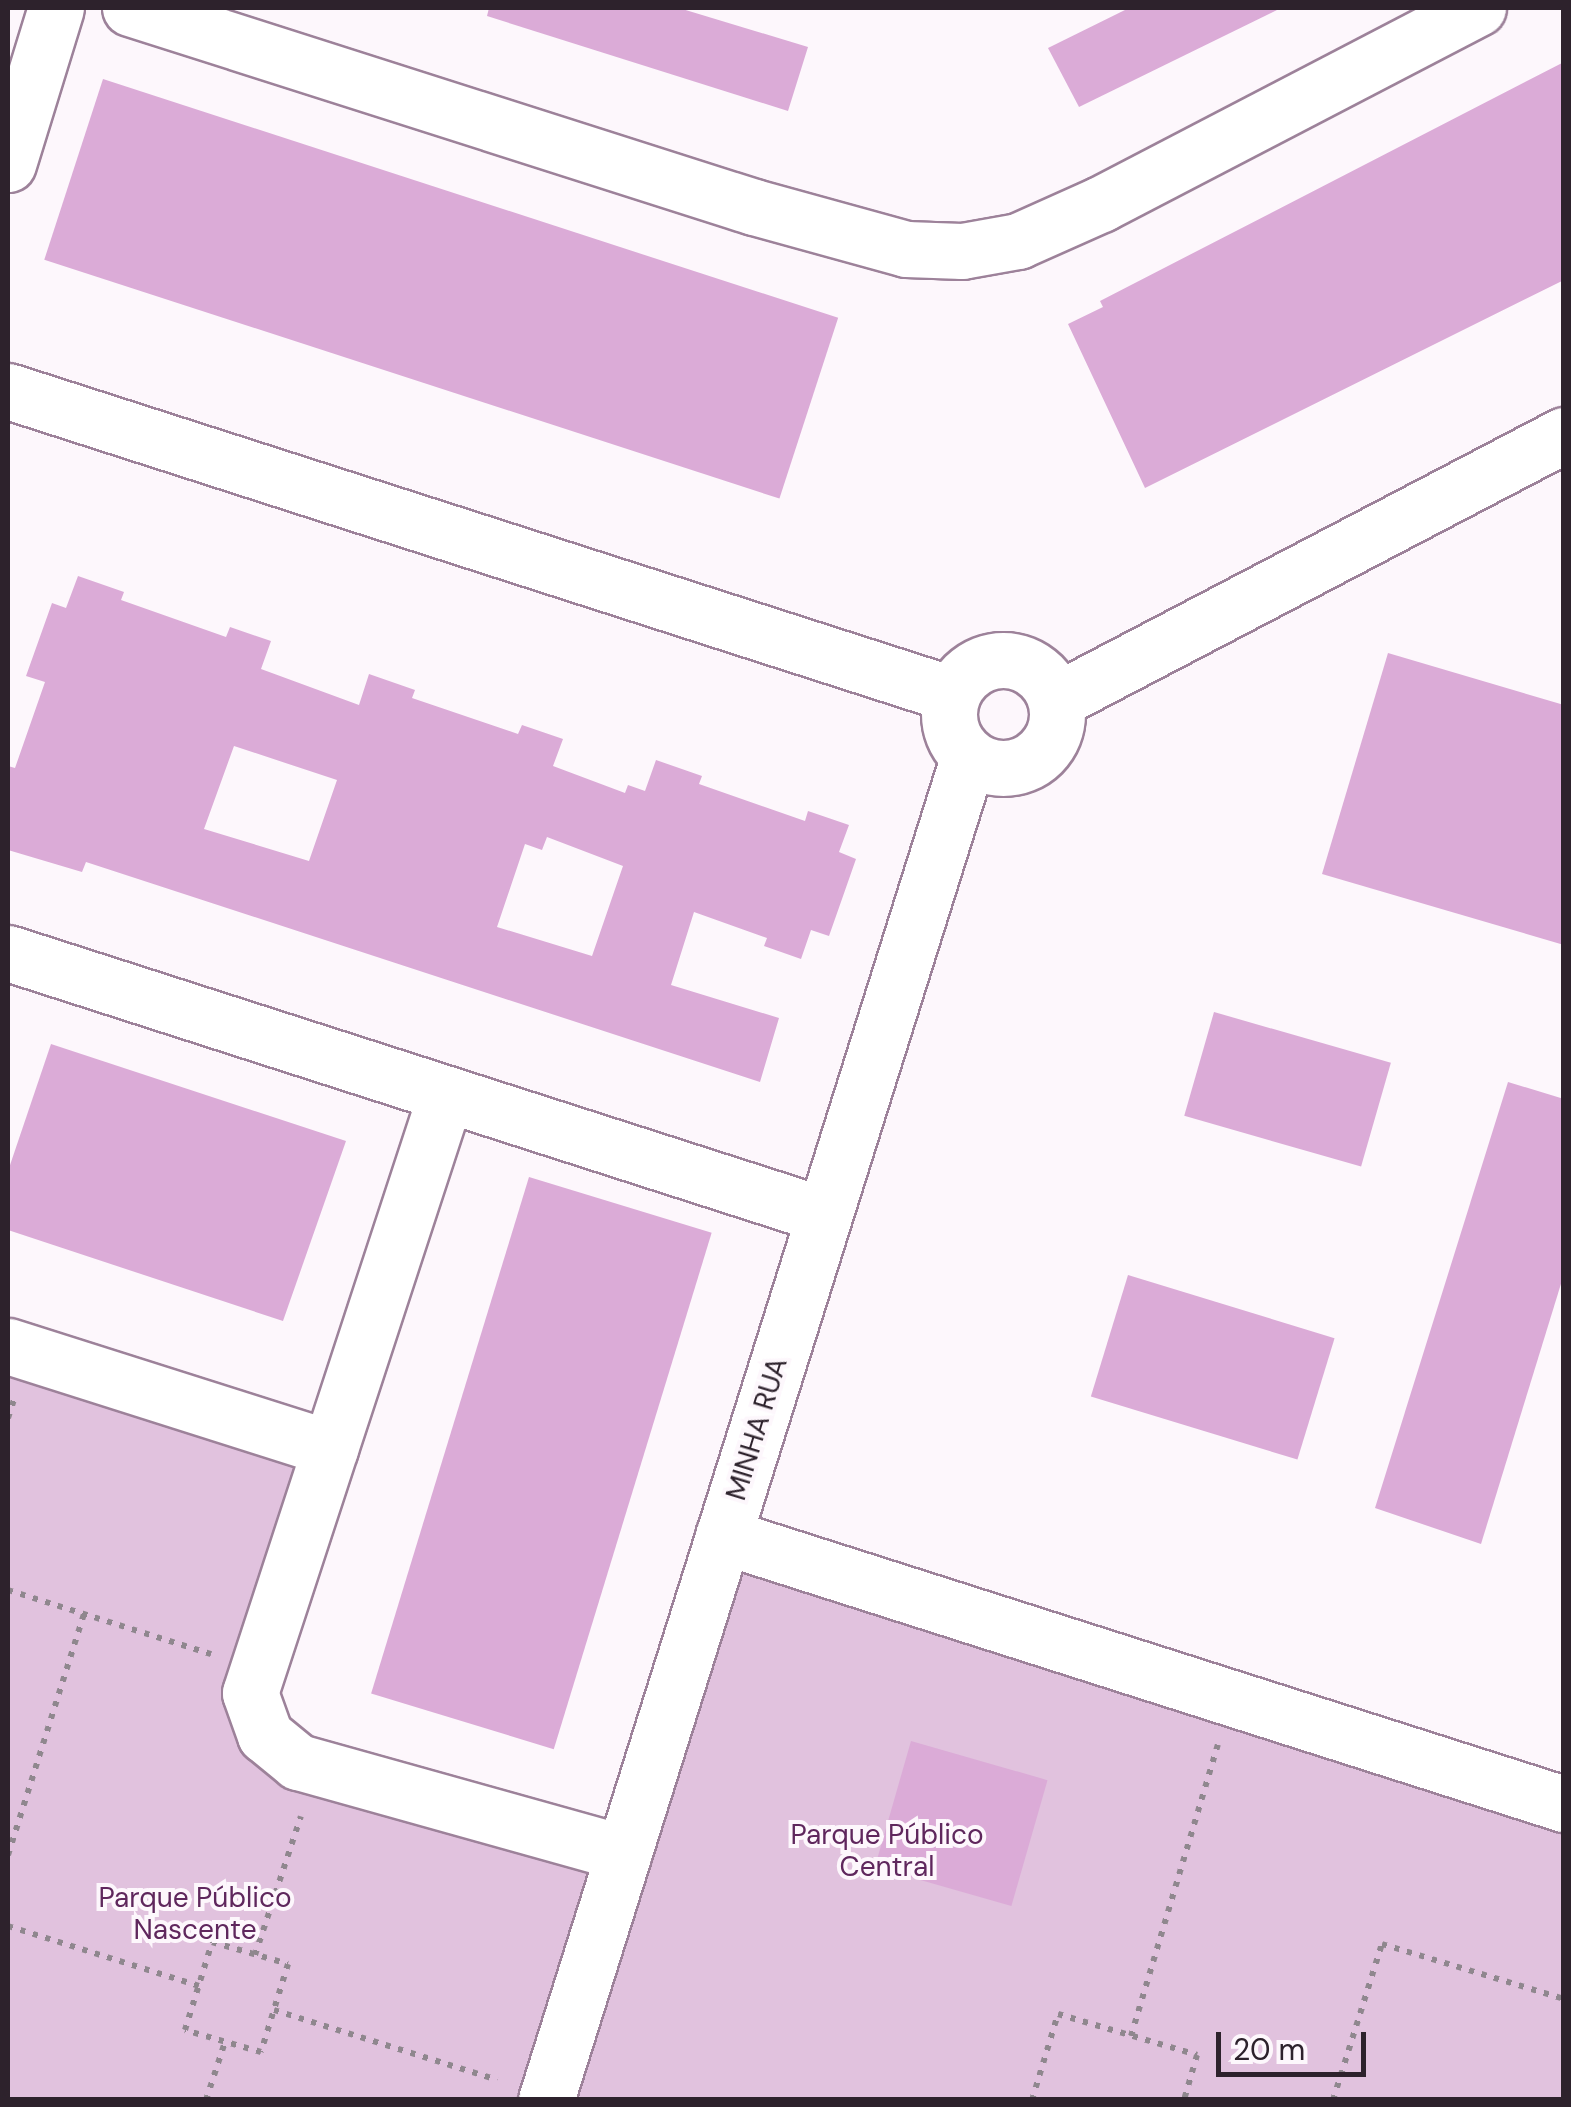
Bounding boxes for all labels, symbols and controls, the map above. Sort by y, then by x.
street label: MINHA RUA [719,1354,795,1504]
park label: Parque Público Central [790,1818,984,1884]
park label: Parque Público Nascente [98,1881,292,1947]
scale bar [1221,2012,1371,2074]
text: 20 m [1233,2030,1305,2069]

